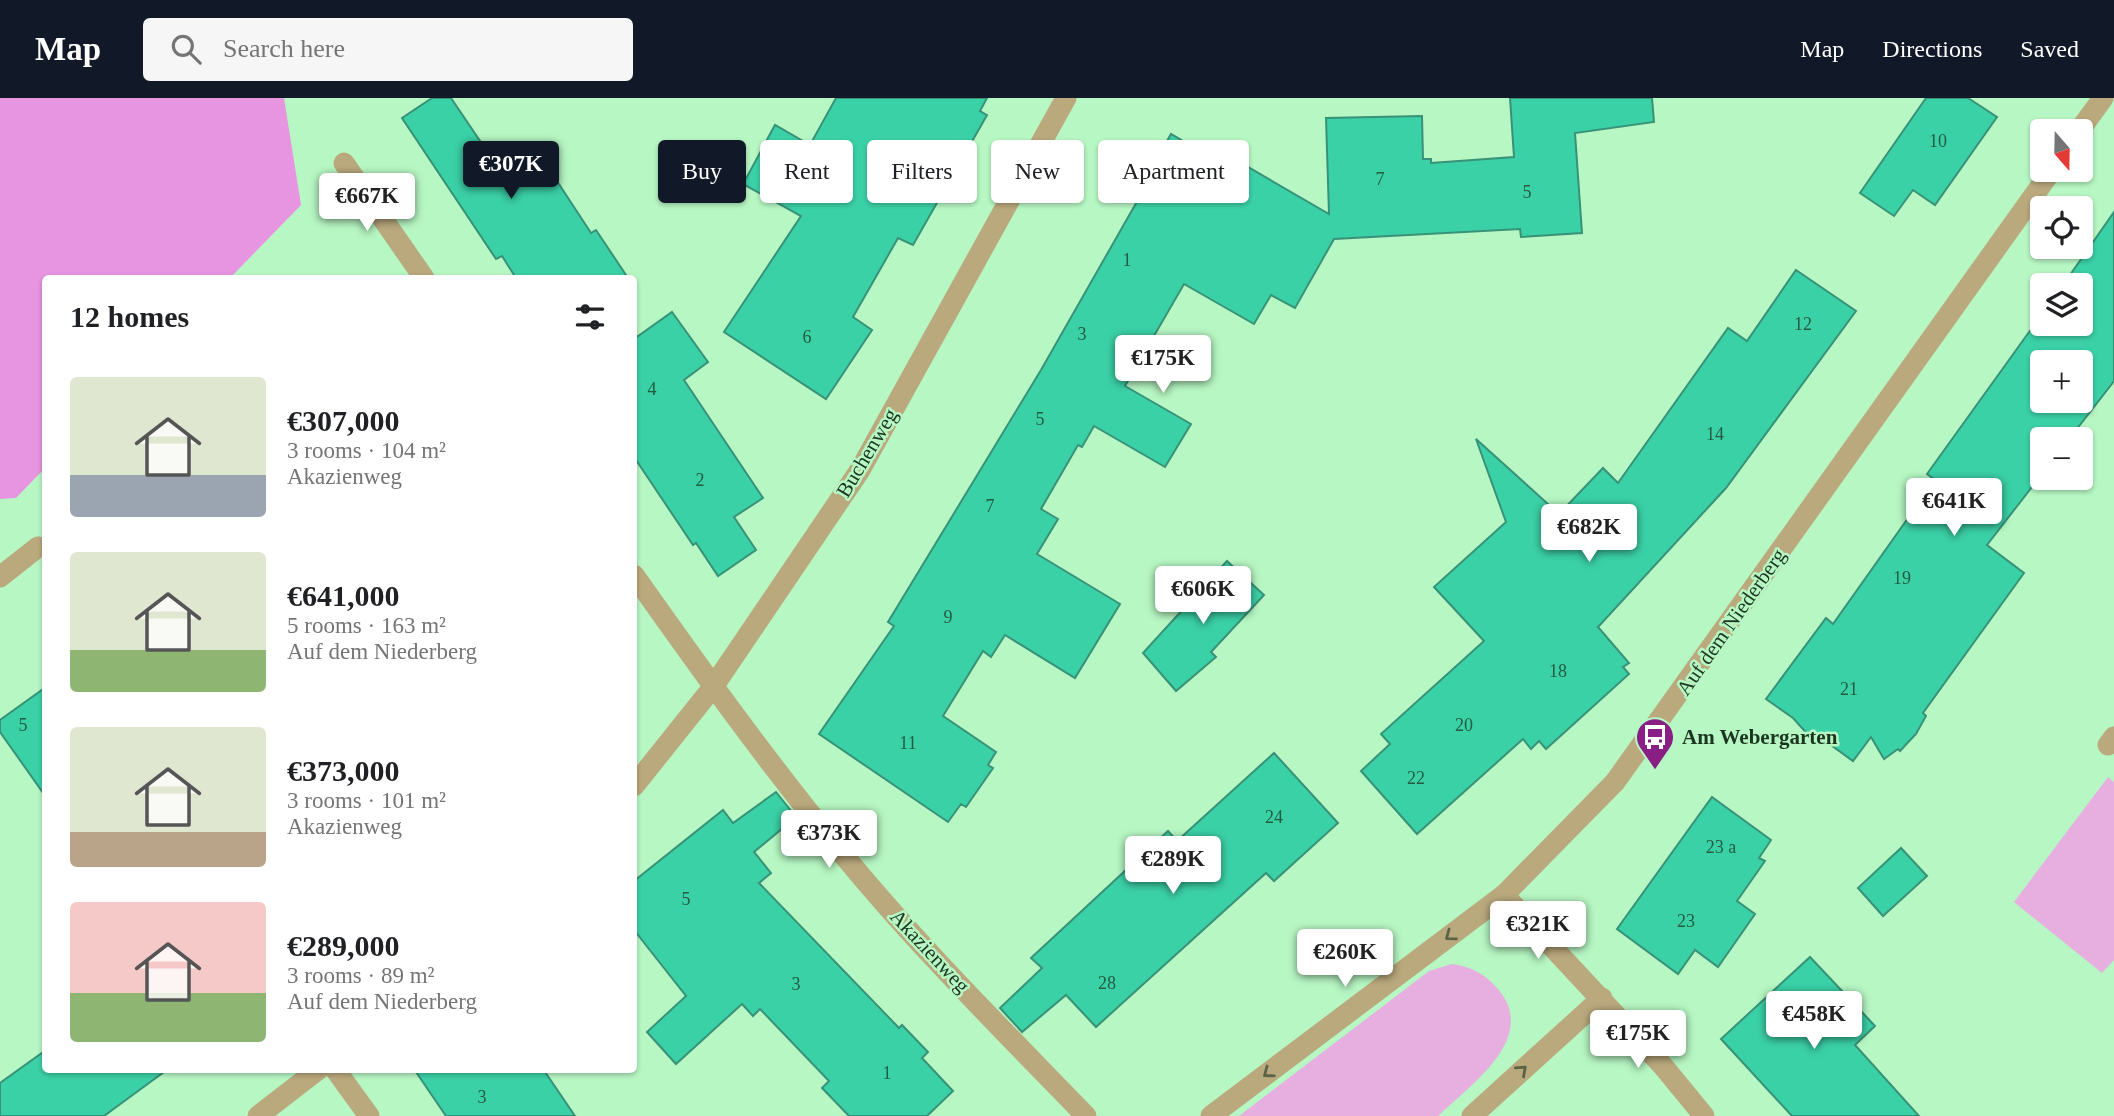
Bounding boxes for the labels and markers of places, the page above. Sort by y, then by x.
pin: €307K [462,141,560,201]
pin: €667K [318,174,416,233]
pin: €175K [1114,336,1212,395]
pin: €641K [1905,478,2003,538]
pin: €682K [1540,504,1638,564]
pin: €606K [1154,566,1252,626]
bus stop icon: Am Webergarten [1634,716,1676,771]
place label: Am Webergarten [1682,725,1838,749]
pin: €373K [780,810,878,870]
pin: €289K [1124,836,1222,896]
pin: €321K [1489,902,1587,961]
pin: €260K [1296,930,1394,989]
pin: €458K [1765,992,1863,1051]
pin: €175K [1589,1010,1687,1070]

